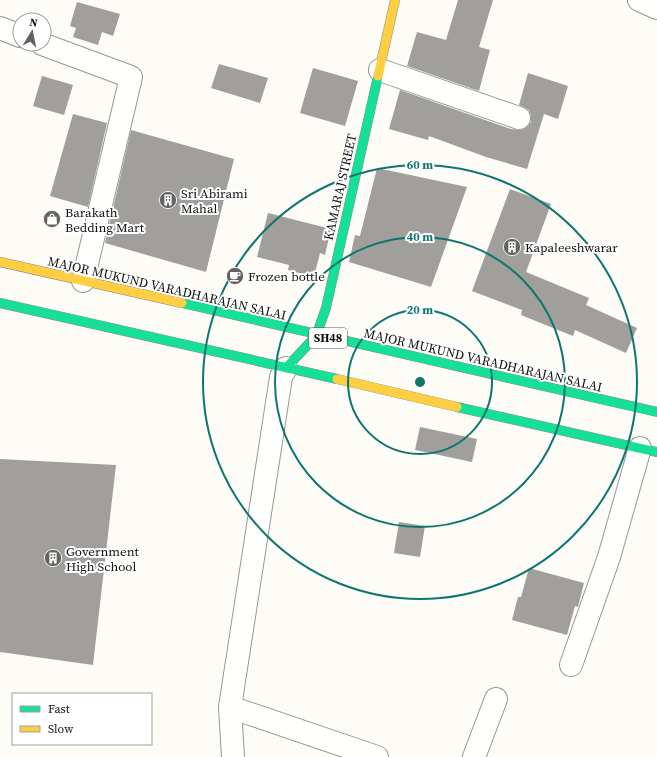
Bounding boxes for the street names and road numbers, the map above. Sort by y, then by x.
street label: KAMARAJ STREET [319,132,361,242]
street label: MAJOR MUKUND VARADHARAJAN SALAI [46,252,288,324]
street label: MAJOR MUKUND VARADHARAJAN SALAI [362,324,604,396]
road number: SH48 [309,328,347,348]

